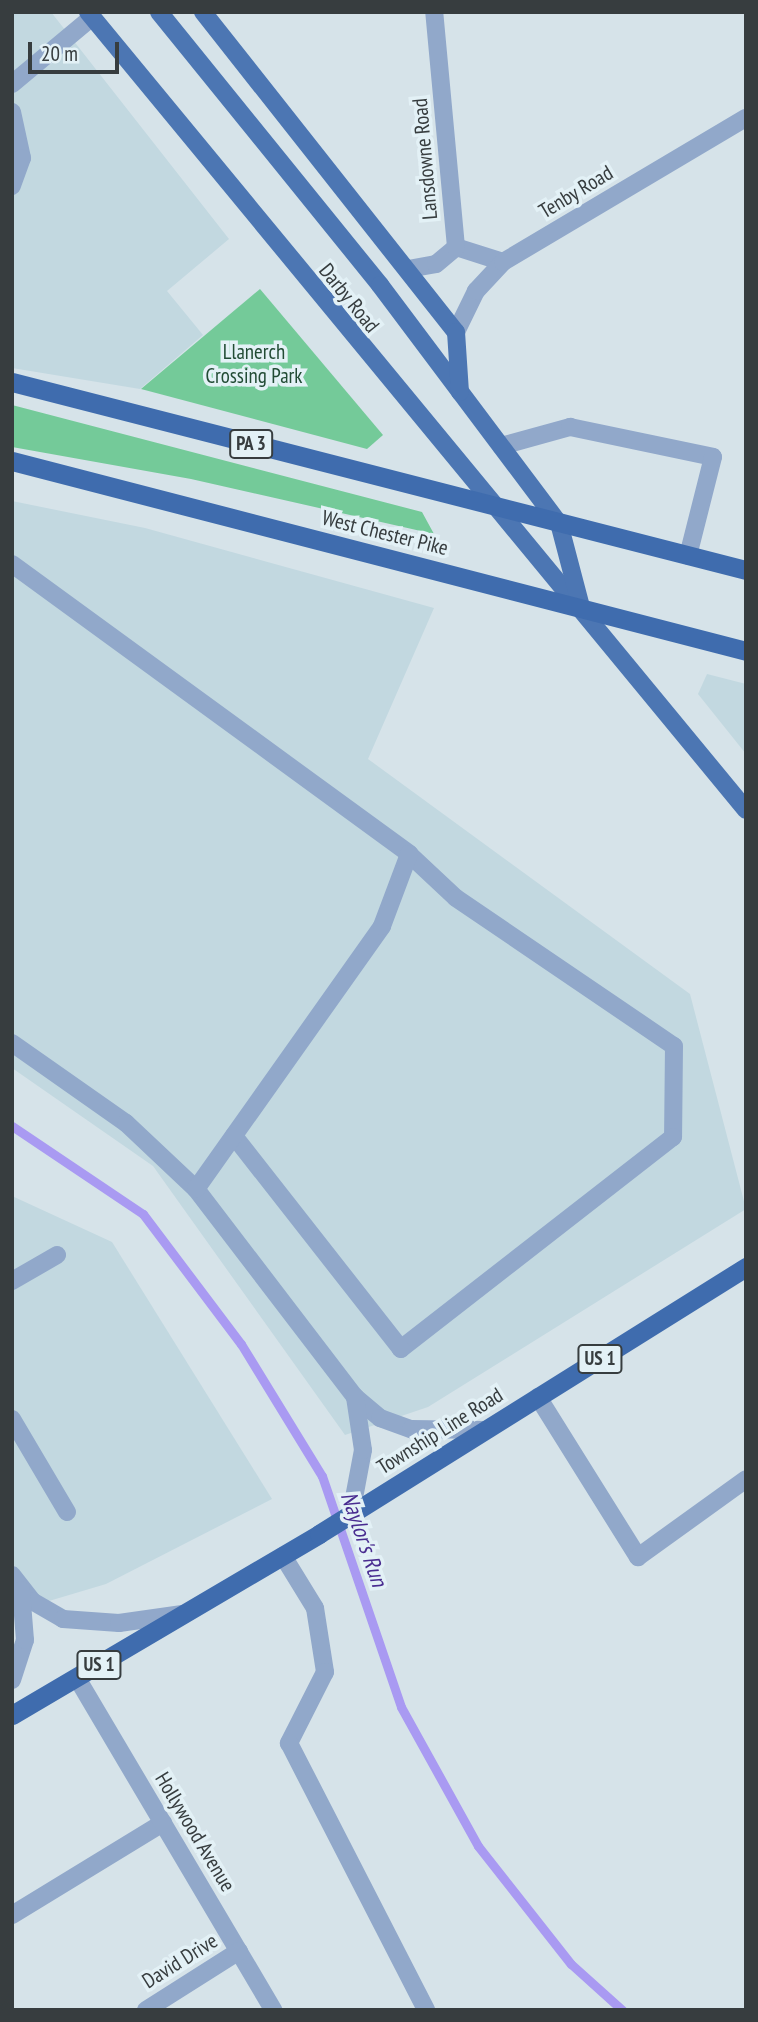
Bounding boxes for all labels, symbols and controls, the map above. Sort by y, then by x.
scale bar [32,28,122,72]
text: 20 m [41,40,78,67]
street label: Lansdowne Road [407,97,443,221]
street label: Tenby Road [534,160,618,224]
street label: Darby Road [313,258,385,338]
park label: Llanerch Crossing Park [206,339,302,389]
road number: PA 3 [228,428,274,460]
street label: West Chester Pike [319,505,451,561]
road number: US 1 [577,1344,623,1374]
street label: Township Line Road [372,1382,508,1480]
water label: Naylor's Run [335,1488,393,1590]
road number: US 1 [76,1650,122,1680]
street label: Hollywood Avenue [149,1768,241,1896]
street label: David Drive [138,1928,222,1994]

